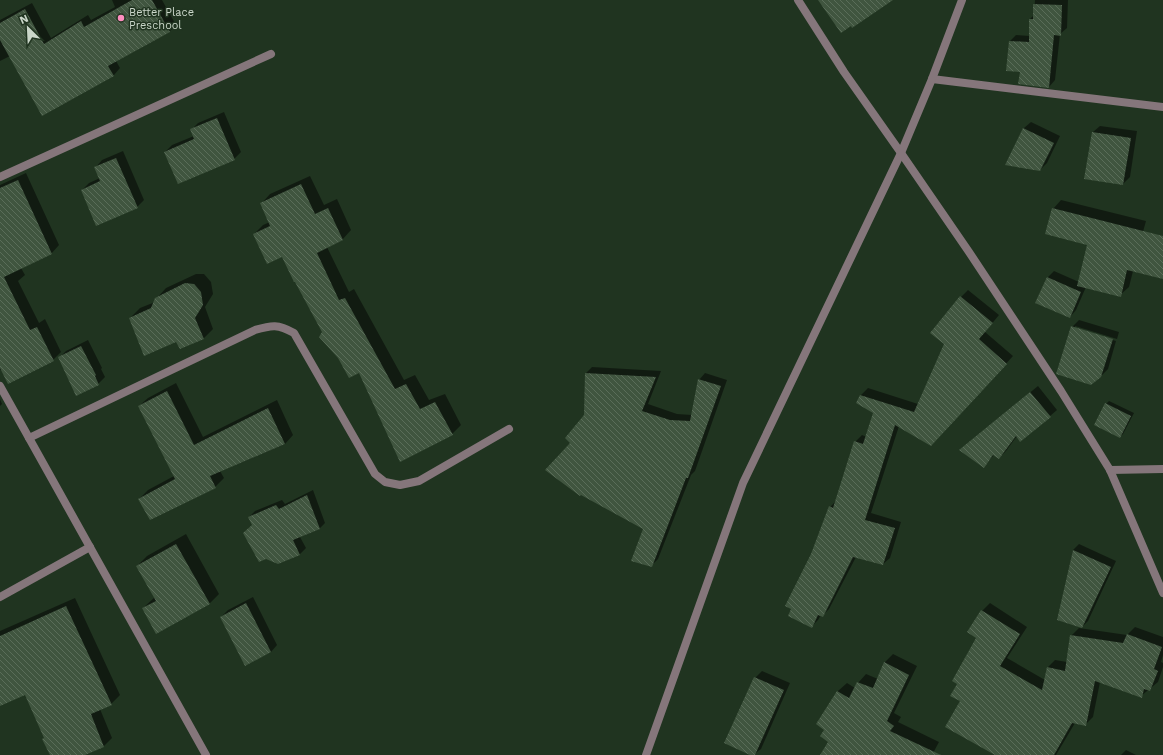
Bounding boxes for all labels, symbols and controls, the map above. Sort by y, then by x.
place label: Better Place Preschool [129,6,194,32]
north arrow [8,8,48,48]
text: N [18,12,31,27]
marker: Better Place Preschool [116,13,126,23]

